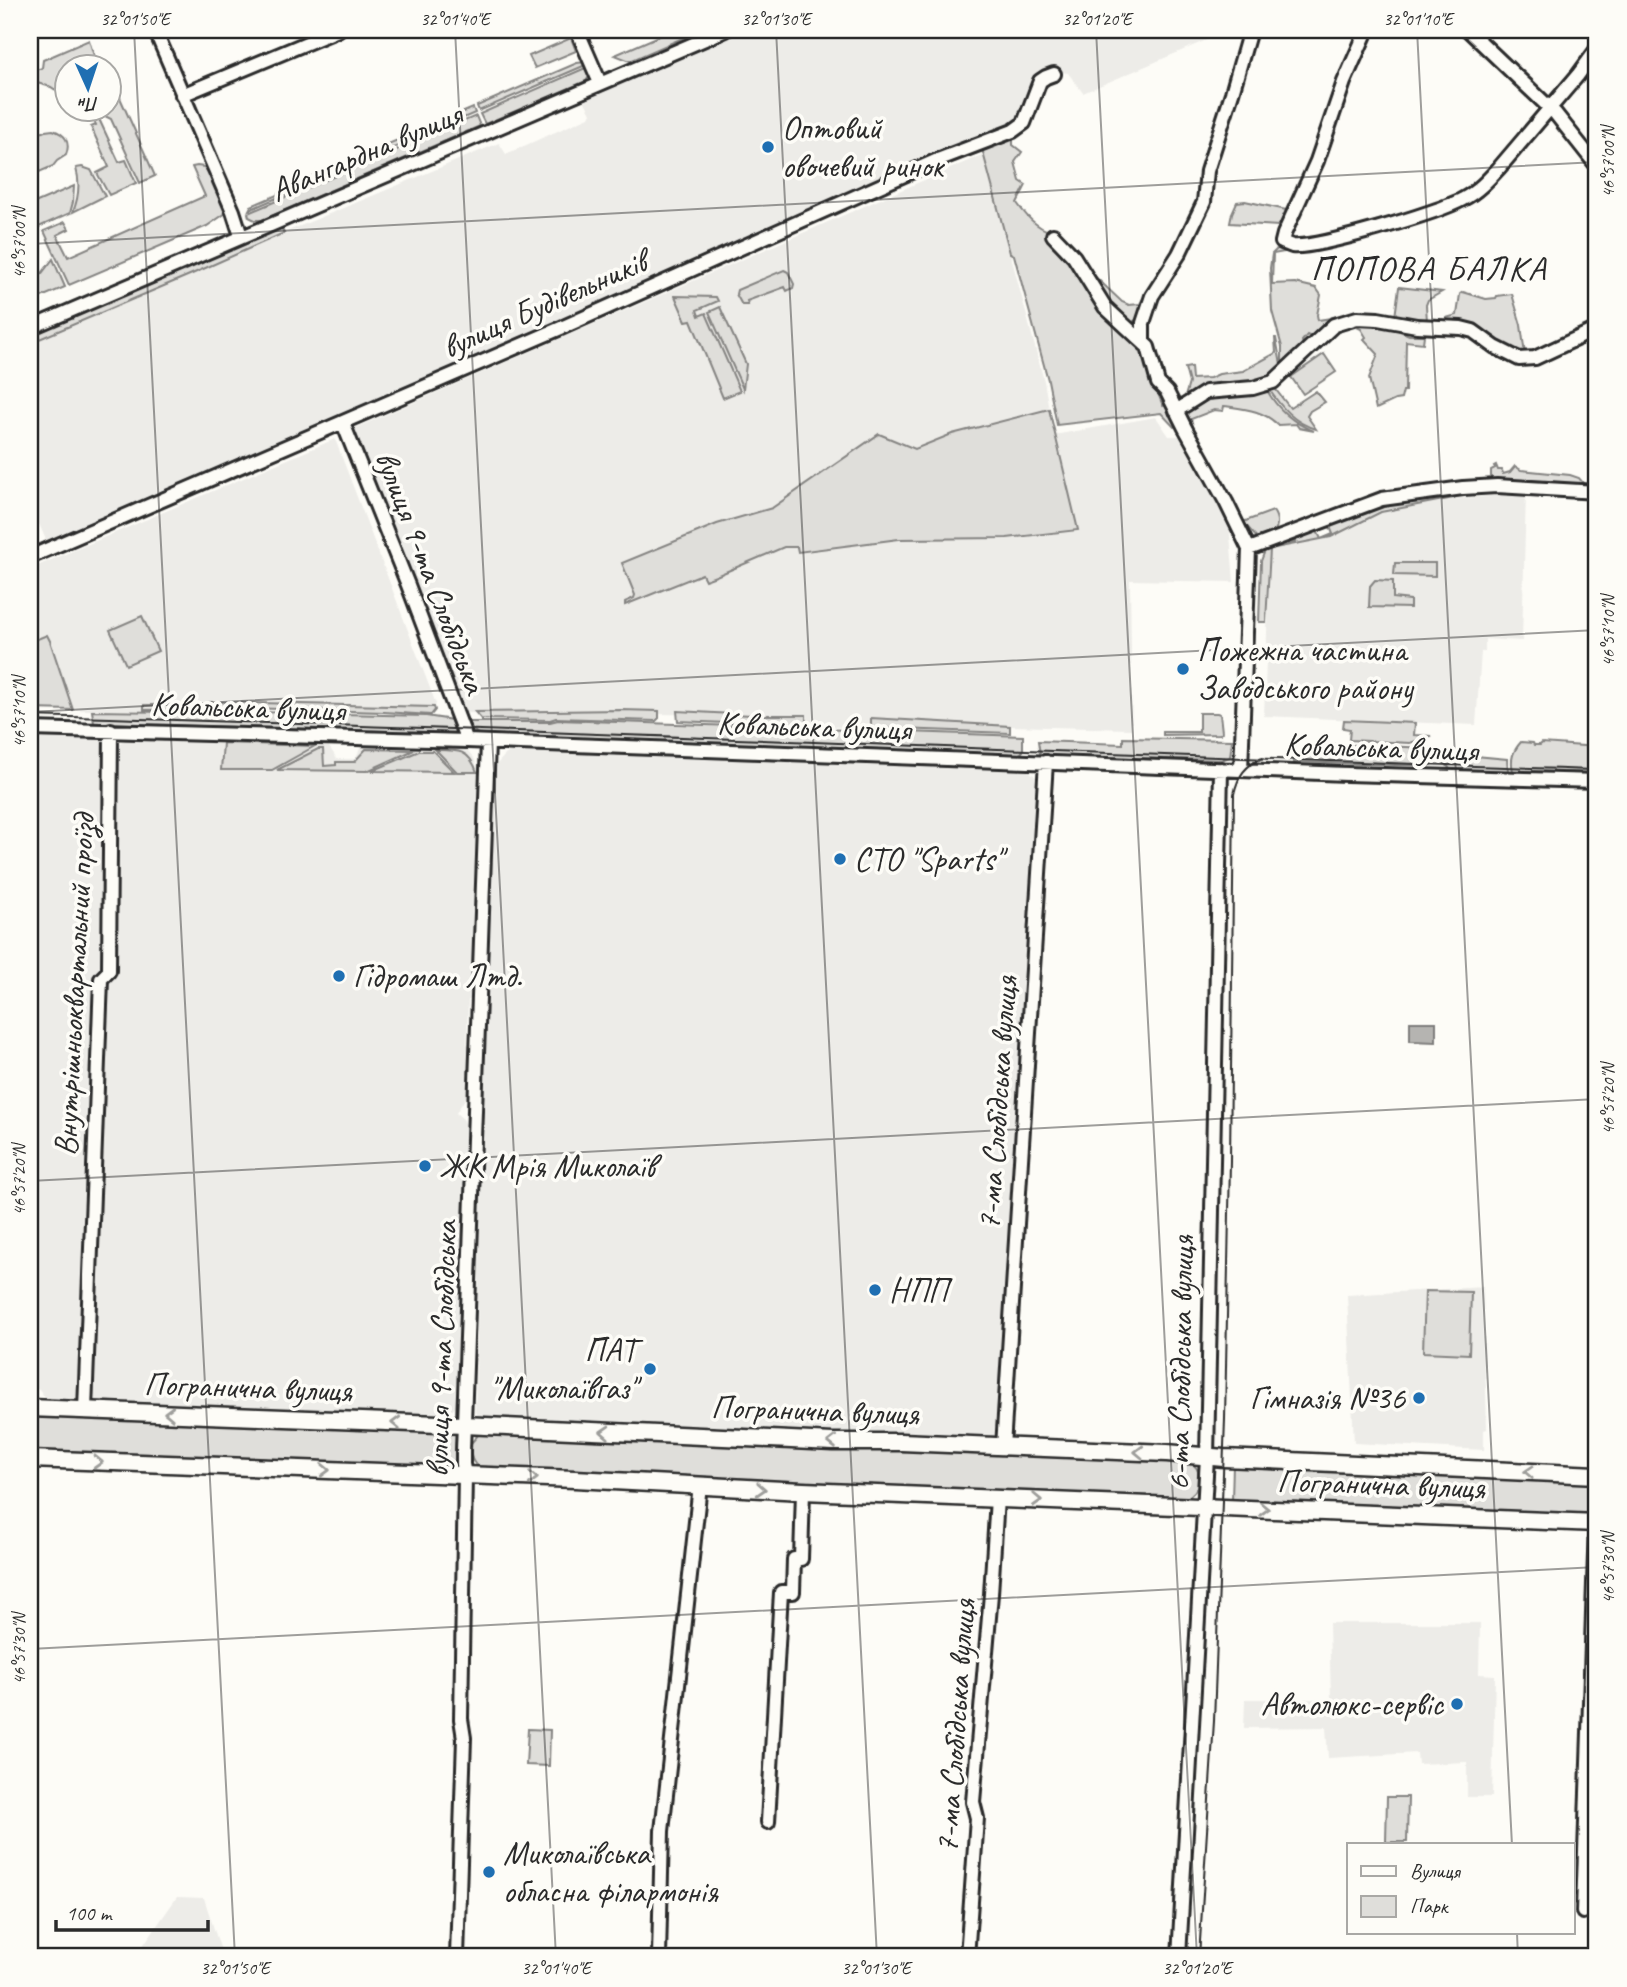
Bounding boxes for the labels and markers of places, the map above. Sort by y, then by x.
place label: Оптовий овочевий ринок [782,107,945,187]
marker: Оптовий овочевий ринок [760,139,776,155]
place label: Пожежна частина Заводського району [1197,629,1415,709]
marker: Пожежна частина Заводського району [1175,661,1191,677]
place label: СТО "Sparts" [854,838,1008,880]
marker: СТО "Sparts" [832,851,848,867]
place label: Гідромаш Лтд. [353,955,523,997]
marker: Гідромаш Лтд. [331,968,347,984]
place label: ЖК Мрія Миколаїв [439,1145,663,1187]
marker: ЖК Мрія Миколаїв [417,1158,433,1174]
place label: НПП [889,1269,953,1311]
marker: НПП [867,1282,883,1298]
place label: ПАТ "Миколаївгаз" [489,1329,644,1409]
marker: ПАТ "Миколаївгаз" [642,1361,658,1377]
place label: Гімназія №36 [1250,1377,1406,1419]
marker: Гімназія №36 [1411,1390,1427,1406]
place label: Автолюкс-сервіс [1261,1683,1445,1725]
marker: Автолюкс-сервіс [1449,1696,1465,1712]
place label: Миколаївська обласна філармонія [503,1832,719,1912]
marker: Миколаївська обласна філармонія [481,1864,497,1880]

